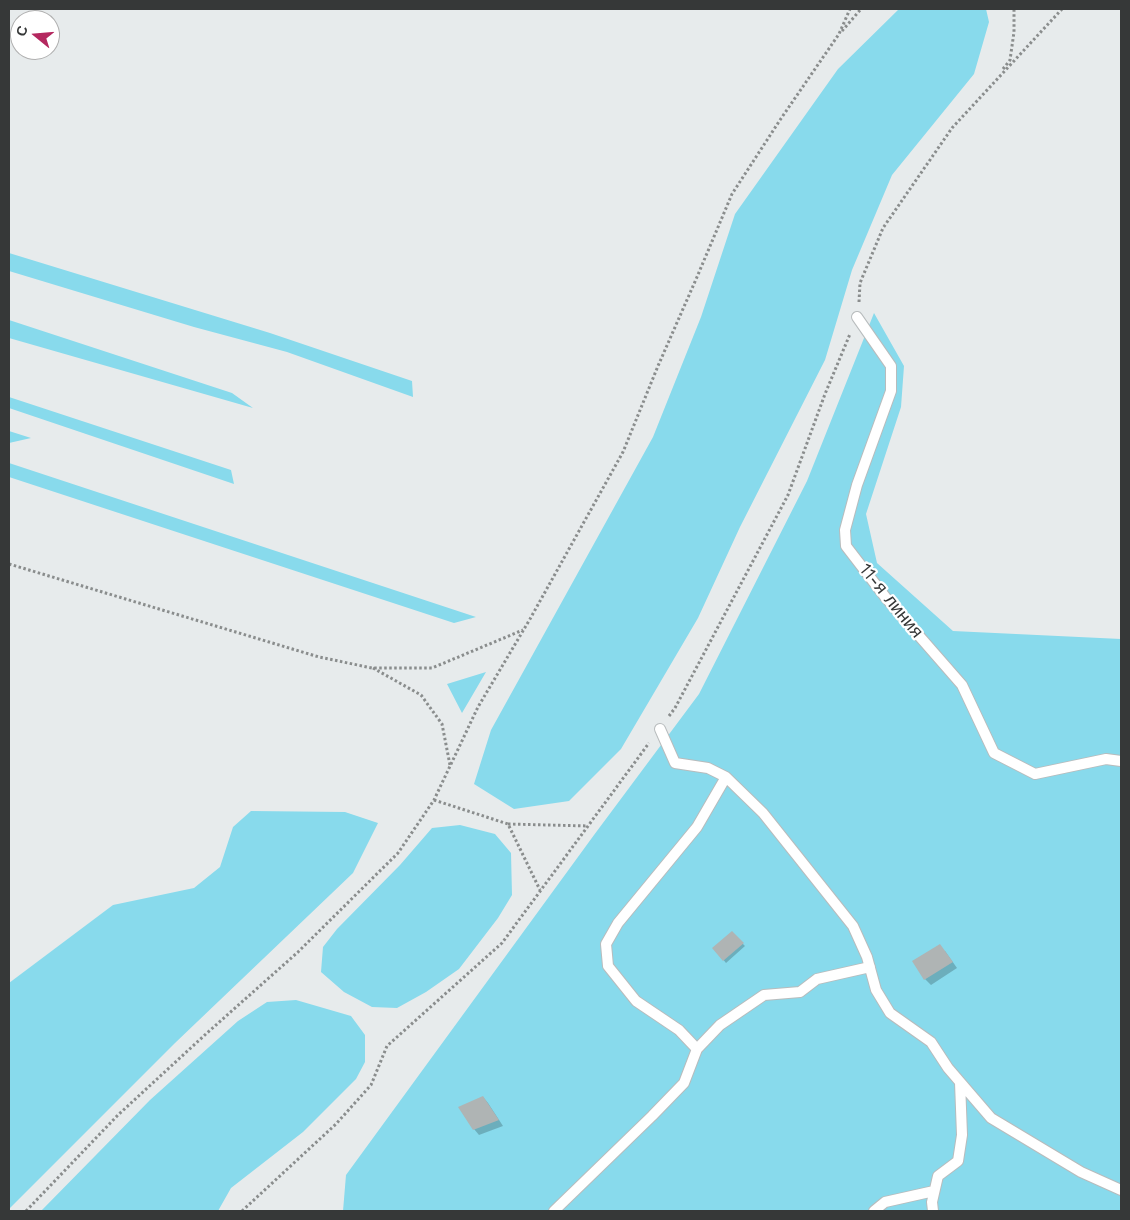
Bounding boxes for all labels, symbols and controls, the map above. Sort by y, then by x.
north arrow [10,10,60,60]
text: С [12,24,31,38]
street label: 11-я линия [854,559,928,643]

